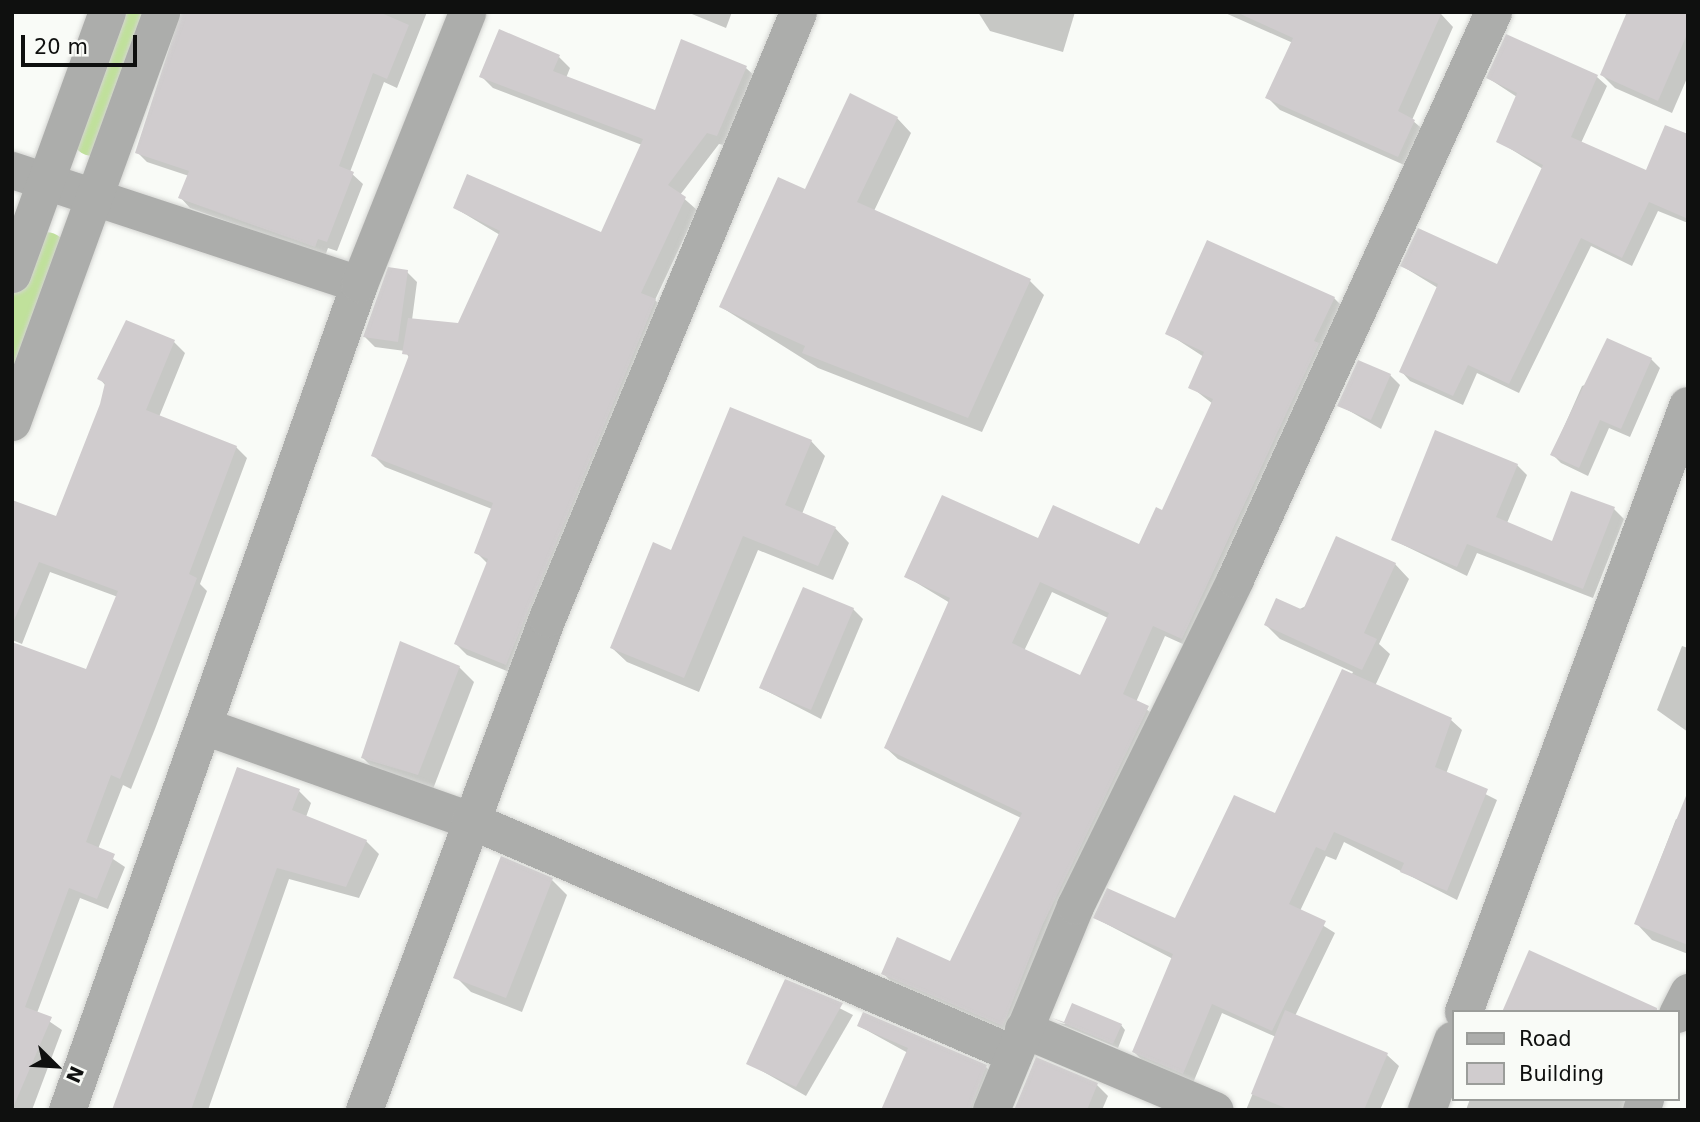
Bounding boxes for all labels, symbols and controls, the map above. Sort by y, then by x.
scale bar [24,21,140,65]
text: 20 m [34,35,88,59]
legend [1452,1010,1679,1101]
text: Road [1519,1027,1572,1051]
north arrow [21,1031,91,1101]
text: Building [1519,1062,1604,1086]
text: N [62,1063,88,1086]

